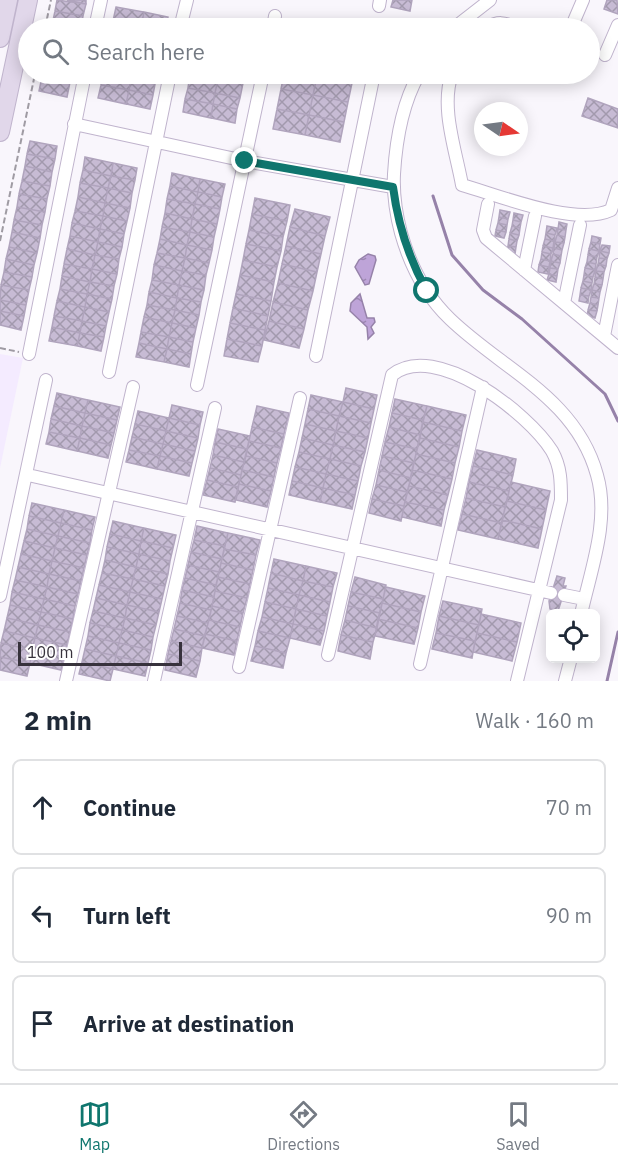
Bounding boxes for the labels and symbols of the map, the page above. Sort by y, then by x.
north arrow [474,102,528,156]
route end [231,147,257,173]
route start [413,277,439,303]
scale bar [18,639,182,666]

